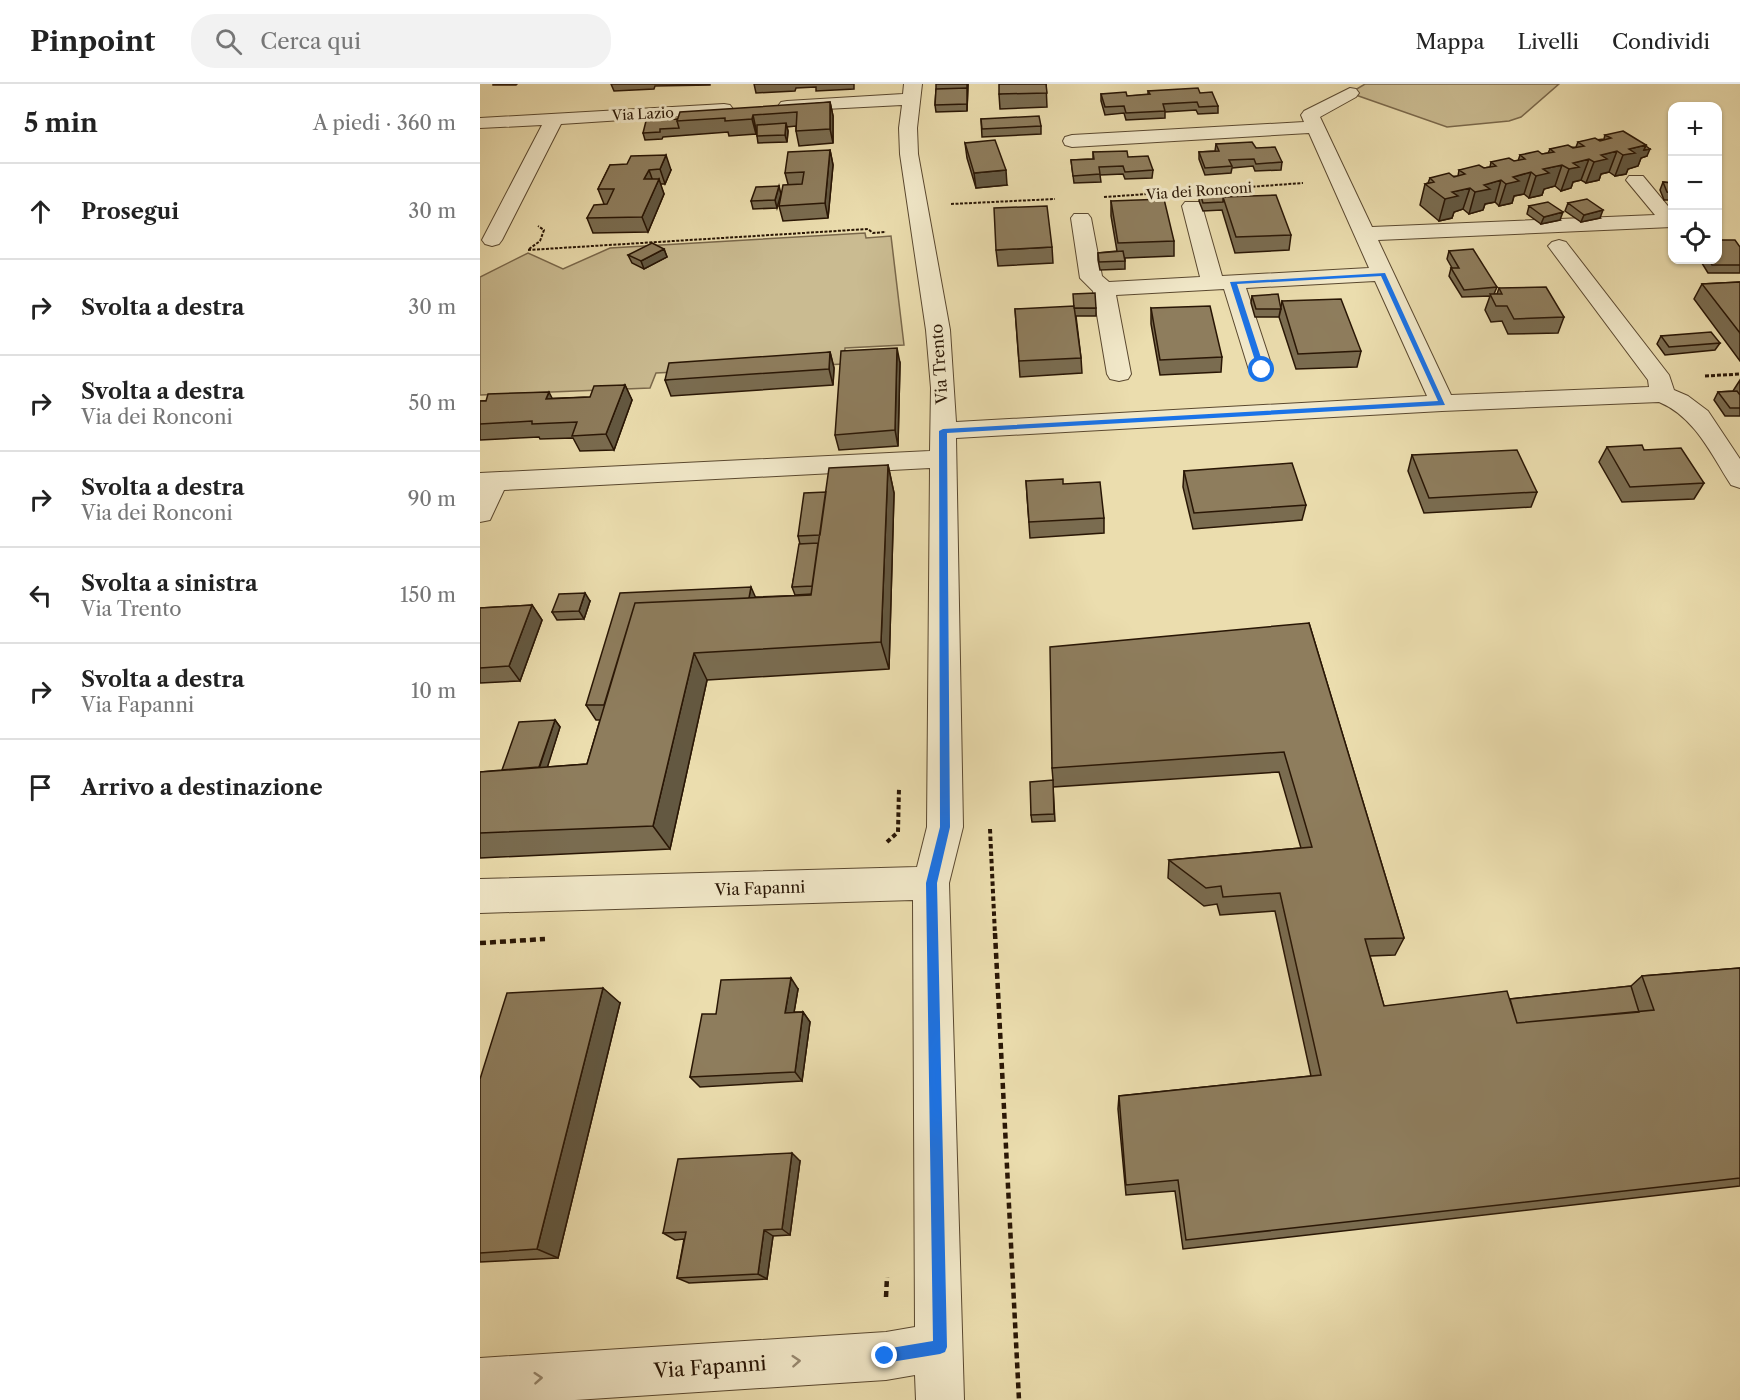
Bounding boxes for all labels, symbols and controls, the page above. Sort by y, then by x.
search box [191,14,611,68]
text: Pinpoint [30,24,155,58]
icon: search [212,25,245,58]
text: Cerca qui [260,28,361,55]
text: Mappa [1415,29,1485,54]
text: Livelli [1518,29,1579,54]
text: Condividi [1612,29,1710,54]
map controls [1668,102,1722,264]
button: + [1668,102,1722,156]
street label: Via Lazio [611,103,674,125]
text: 5 min [24,107,98,139]
text: A piedi · 360 m [313,111,456,135]
button: − [1668,156,1722,210]
street label: Via dei Ronconi [1144,178,1253,204]
icon: ahead [24,195,57,228]
text: Prosegui [81,198,179,225]
text: 30 m [408,199,456,223]
button: locate [1668,210,1722,264]
icon: right [24,291,57,324]
text: Svolta a destra [81,294,244,321]
text: 30 m [408,295,456,319]
street label: Via Trento [926,323,952,406]
route start [1248,356,1274,382]
text: Svolta a destra [81,378,244,405]
icon: right [24,387,57,420]
text: 50 m [409,391,456,415]
text: Via dei Ronconi [81,405,233,429]
text: Svolta a destra [81,474,244,501]
icon: right [24,483,57,516]
text: 90 m [408,487,456,511]
text: Via dei Ronconi [81,501,233,525]
text: Svolta a sinistra [81,570,258,597]
icon: left [24,579,57,612]
text: 150 m [400,583,456,607]
text: Via Trento [81,597,182,621]
text: Svolta a destra [81,666,244,693]
icon: right [24,675,57,708]
text: 10 m [411,679,456,703]
text: Via Fapanni [81,693,194,717]
icon: arrive [24,771,57,804]
text: Arrivo a destinazione [81,774,323,801]
street label: Via Fapanni [713,876,806,900]
route end [871,1342,897,1368]
street label: Via Fapanni [652,1351,767,1383]
one-way arrow [791,1355,800,1368]
one-way arrow [534,1372,543,1385]

